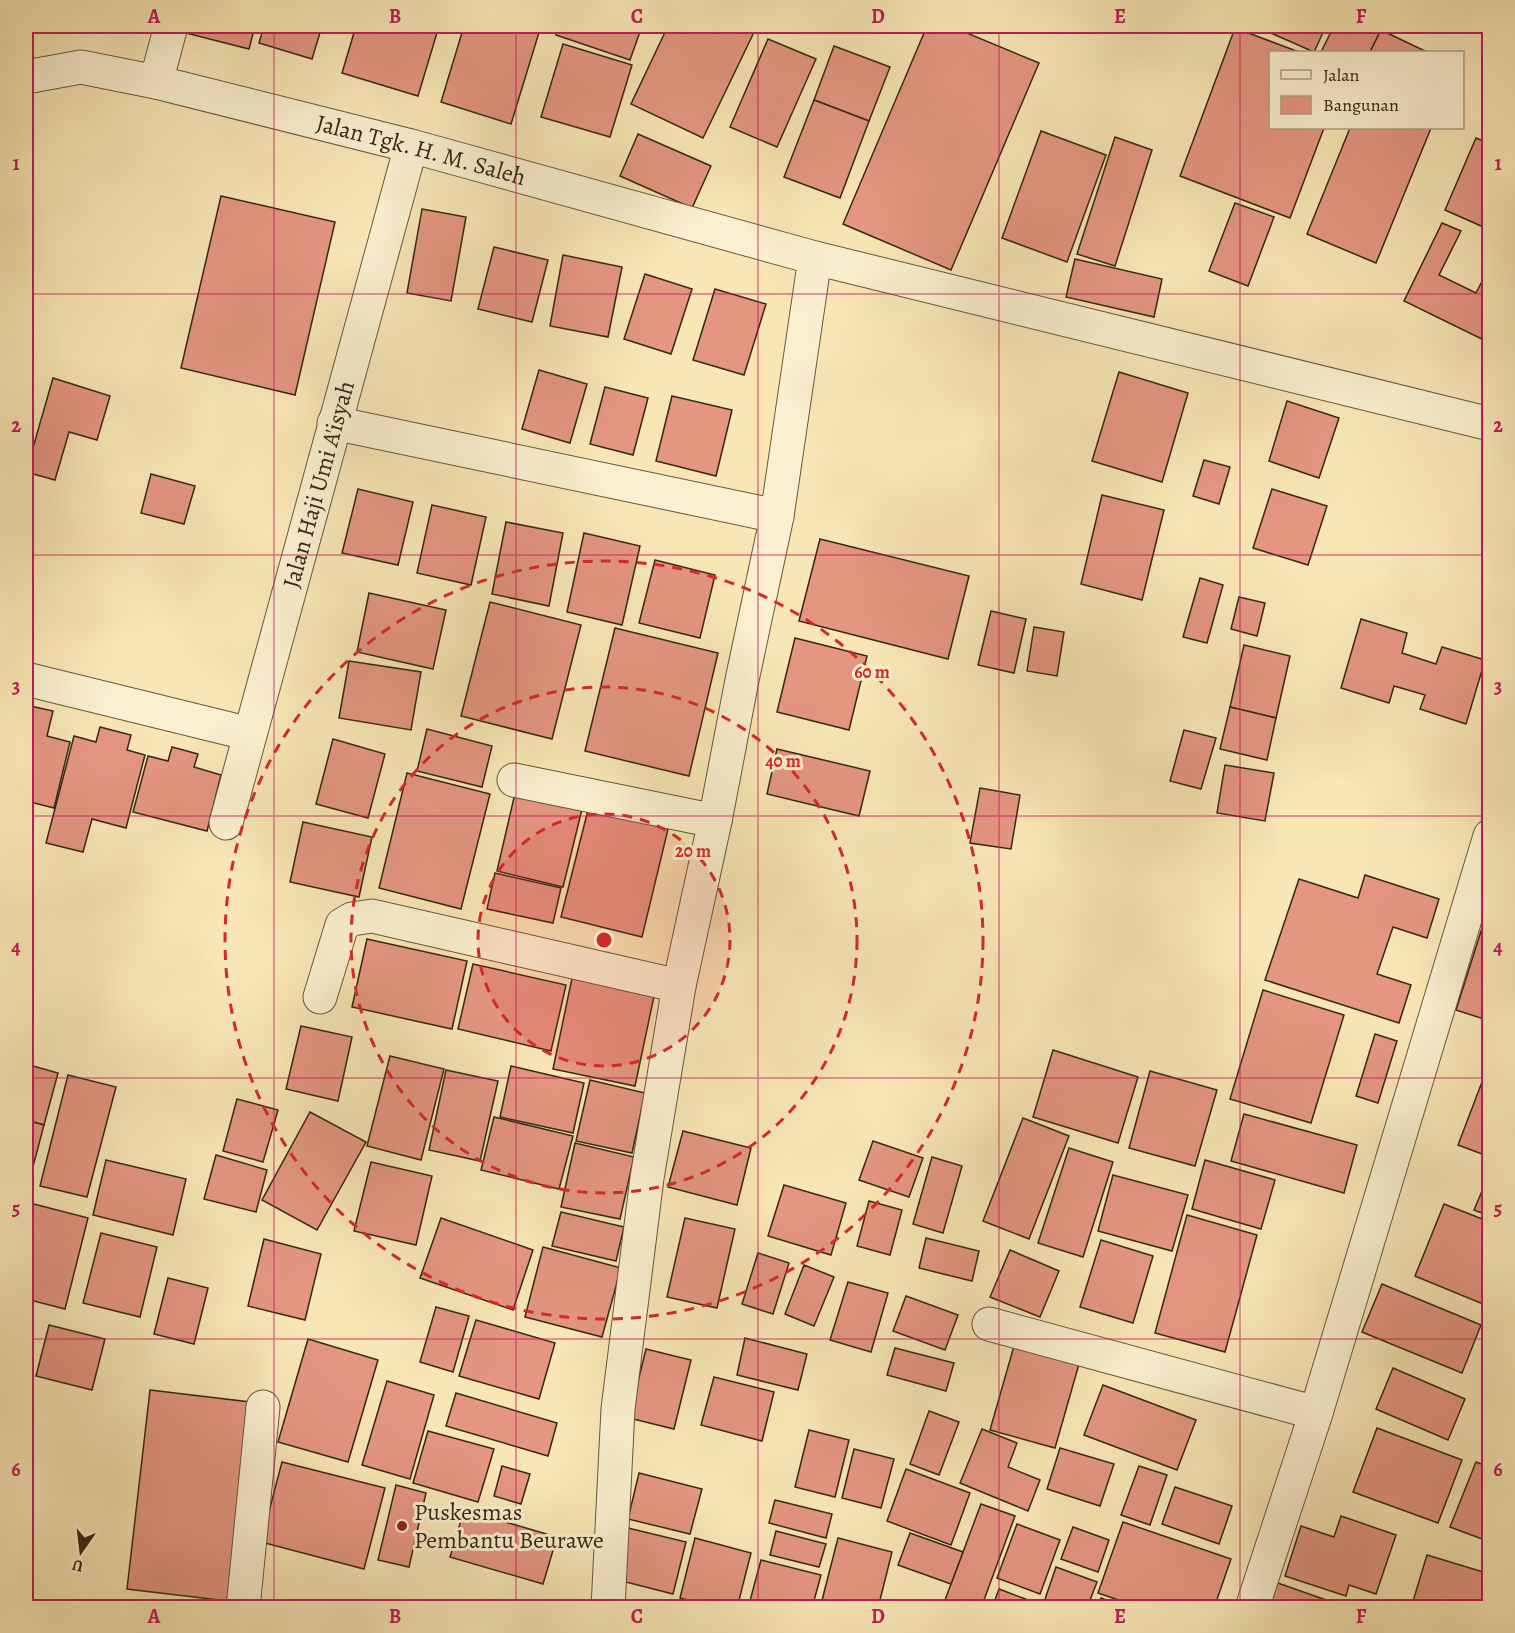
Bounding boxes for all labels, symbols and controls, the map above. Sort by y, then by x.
text: A [147,3,161,30]
text: B [389,3,401,30]
text: C [631,3,643,30]
text: D [871,3,885,30]
text: E [1114,3,1126,30]
text: F [1356,3,1367,30]
legend [1269,51,1464,129]
text: Jalan [1323,63,1360,87]
text: Bangunan [1323,93,1399,117]
street label: Jalan Tgk. H. M. Saleh [313,107,530,193]
text: 1 [12,150,20,177]
text: 1 [1494,150,1502,177]
street label: Jalan Haji Umi A'isyah [275,377,362,592]
text: 2 [11,412,21,439]
text: 2 [1493,412,1503,439]
text: 60 m [854,660,890,684]
text: 3 [12,673,20,700]
text: 3 [1494,673,1502,700]
text: 40 m [765,749,801,773]
text: 20 m [675,839,711,863]
centre of rings [594,930,614,950]
text: 4 [11,934,21,961]
text: 4 [1493,934,1503,961]
text: 5 [12,1195,20,1222]
text: 5 [1494,1195,1502,1222]
text: 6 [11,1456,21,1483]
text: 6 [1493,1456,1503,1483]
place label: Puskesmas Pembantu Beurawe [414,1496,604,1556]
marker: Puskesmas Pembantu Beurawe [395,1519,409,1533]
north arrow [51,1522,111,1582]
text: U [69,1554,85,1578]
text: A [147,1603,161,1630]
text: B [389,1603,401,1630]
text: C [631,1603,643,1630]
text: D [871,1603,885,1630]
text: E [1114,1603,1126,1630]
text: F [1356,1603,1367,1630]

